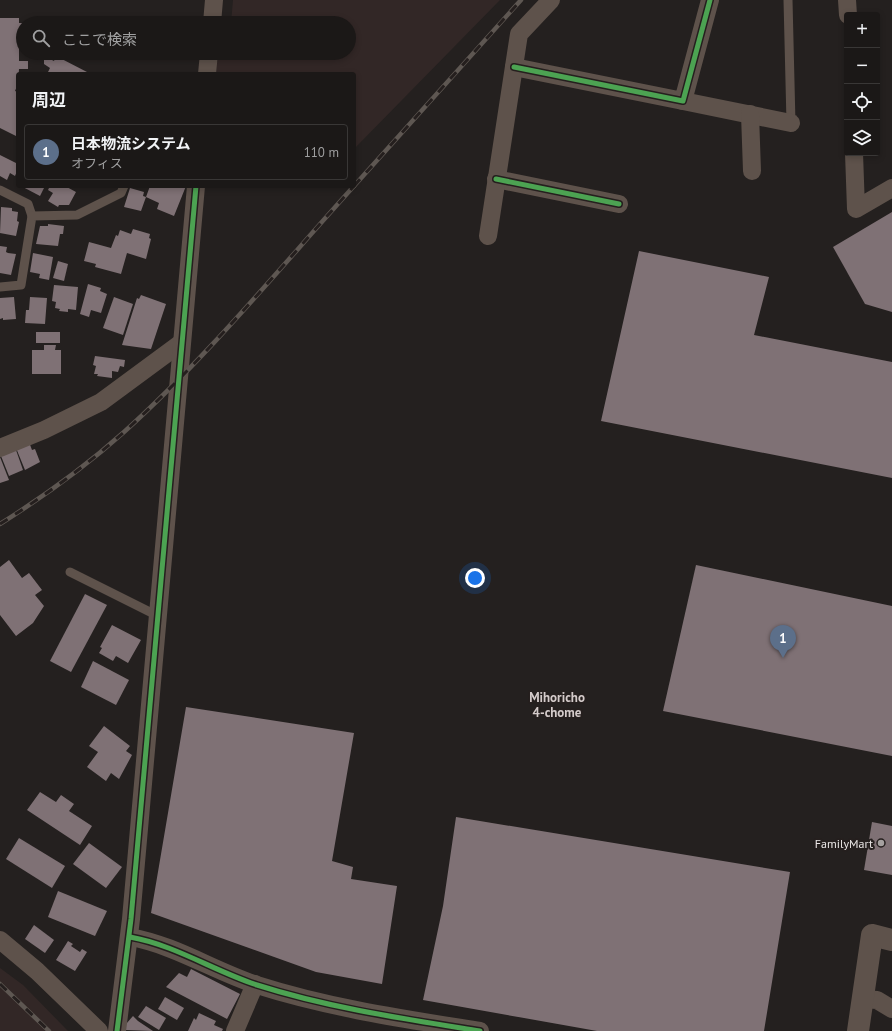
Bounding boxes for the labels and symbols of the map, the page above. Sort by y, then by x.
your location [465,568,485,588]
pin: 1 [770,625,796,658]
district label: Mihoricho 4-chome [529,689,585,721]
place label: FamilyMart [815,836,873,851]
marker: FamilyMart [876,838,886,848]

